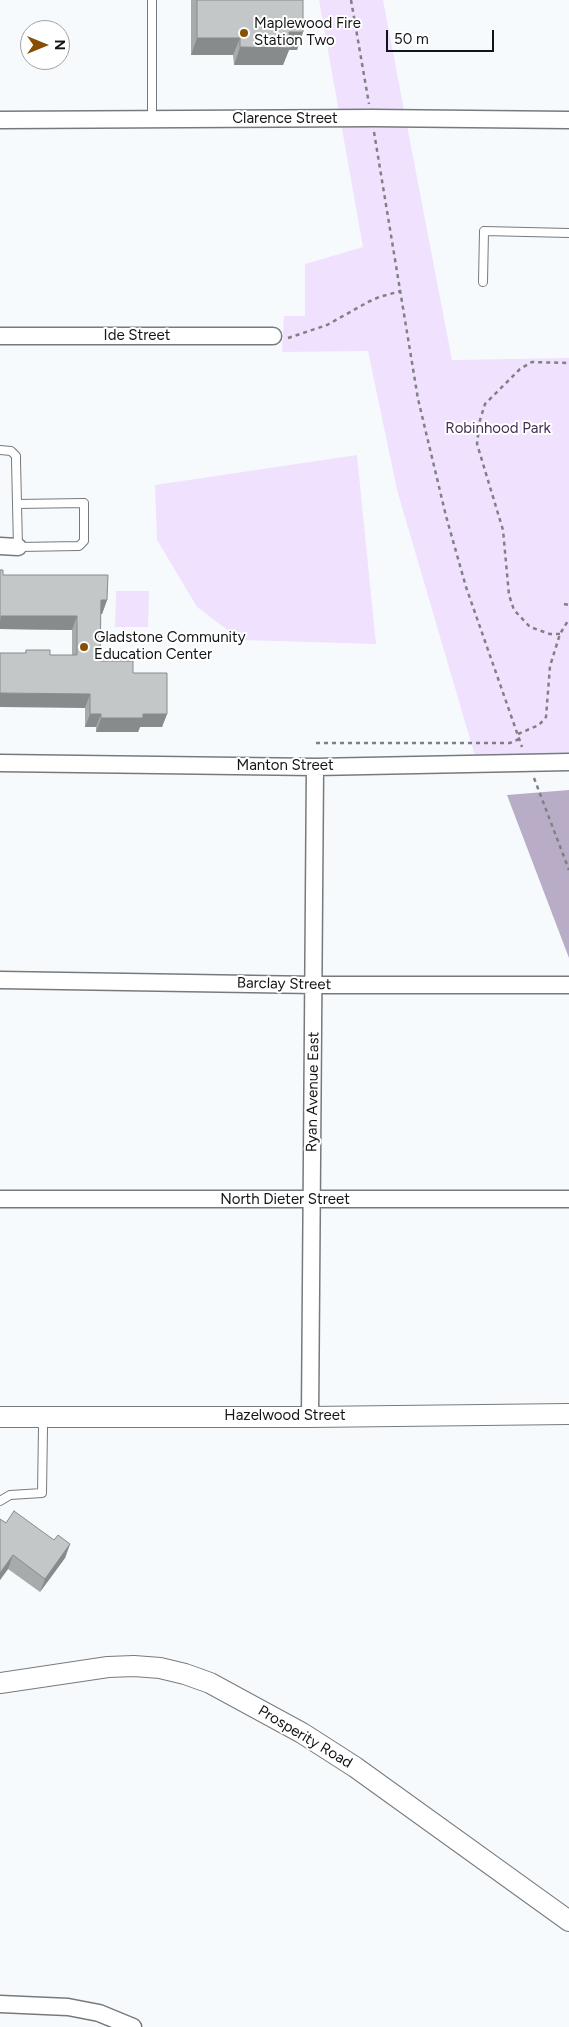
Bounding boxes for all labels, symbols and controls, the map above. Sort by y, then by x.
place label: Maplewood Fire Station Two [254,15,361,50]
north arrow [20,20,70,70]
scale bar [389,20,496,52]
marker: Maplewood Fire Station Two [238,27,250,39]
text: 50 m [394,30,429,48]
text: N [51,40,68,50]
street label: Clarence Street [232,110,338,128]
street label: Ide Street [104,327,170,345]
park label: Robinhood Park [445,420,551,438]
place label: Gladstone Community Education Center [94,629,246,664]
marker: Gladstone Community Education Center [78,641,90,653]
street label: Manton Street [236,757,334,775]
street label: Barclay Street [237,974,331,994]
street label: Ryan Avenue East [303,1032,323,1152]
street label: North Dieter Street [220,1191,350,1209]
street label: Hazelwood Street [224,1407,346,1425]
street label: Prosperity Road [255,1702,355,1772]

